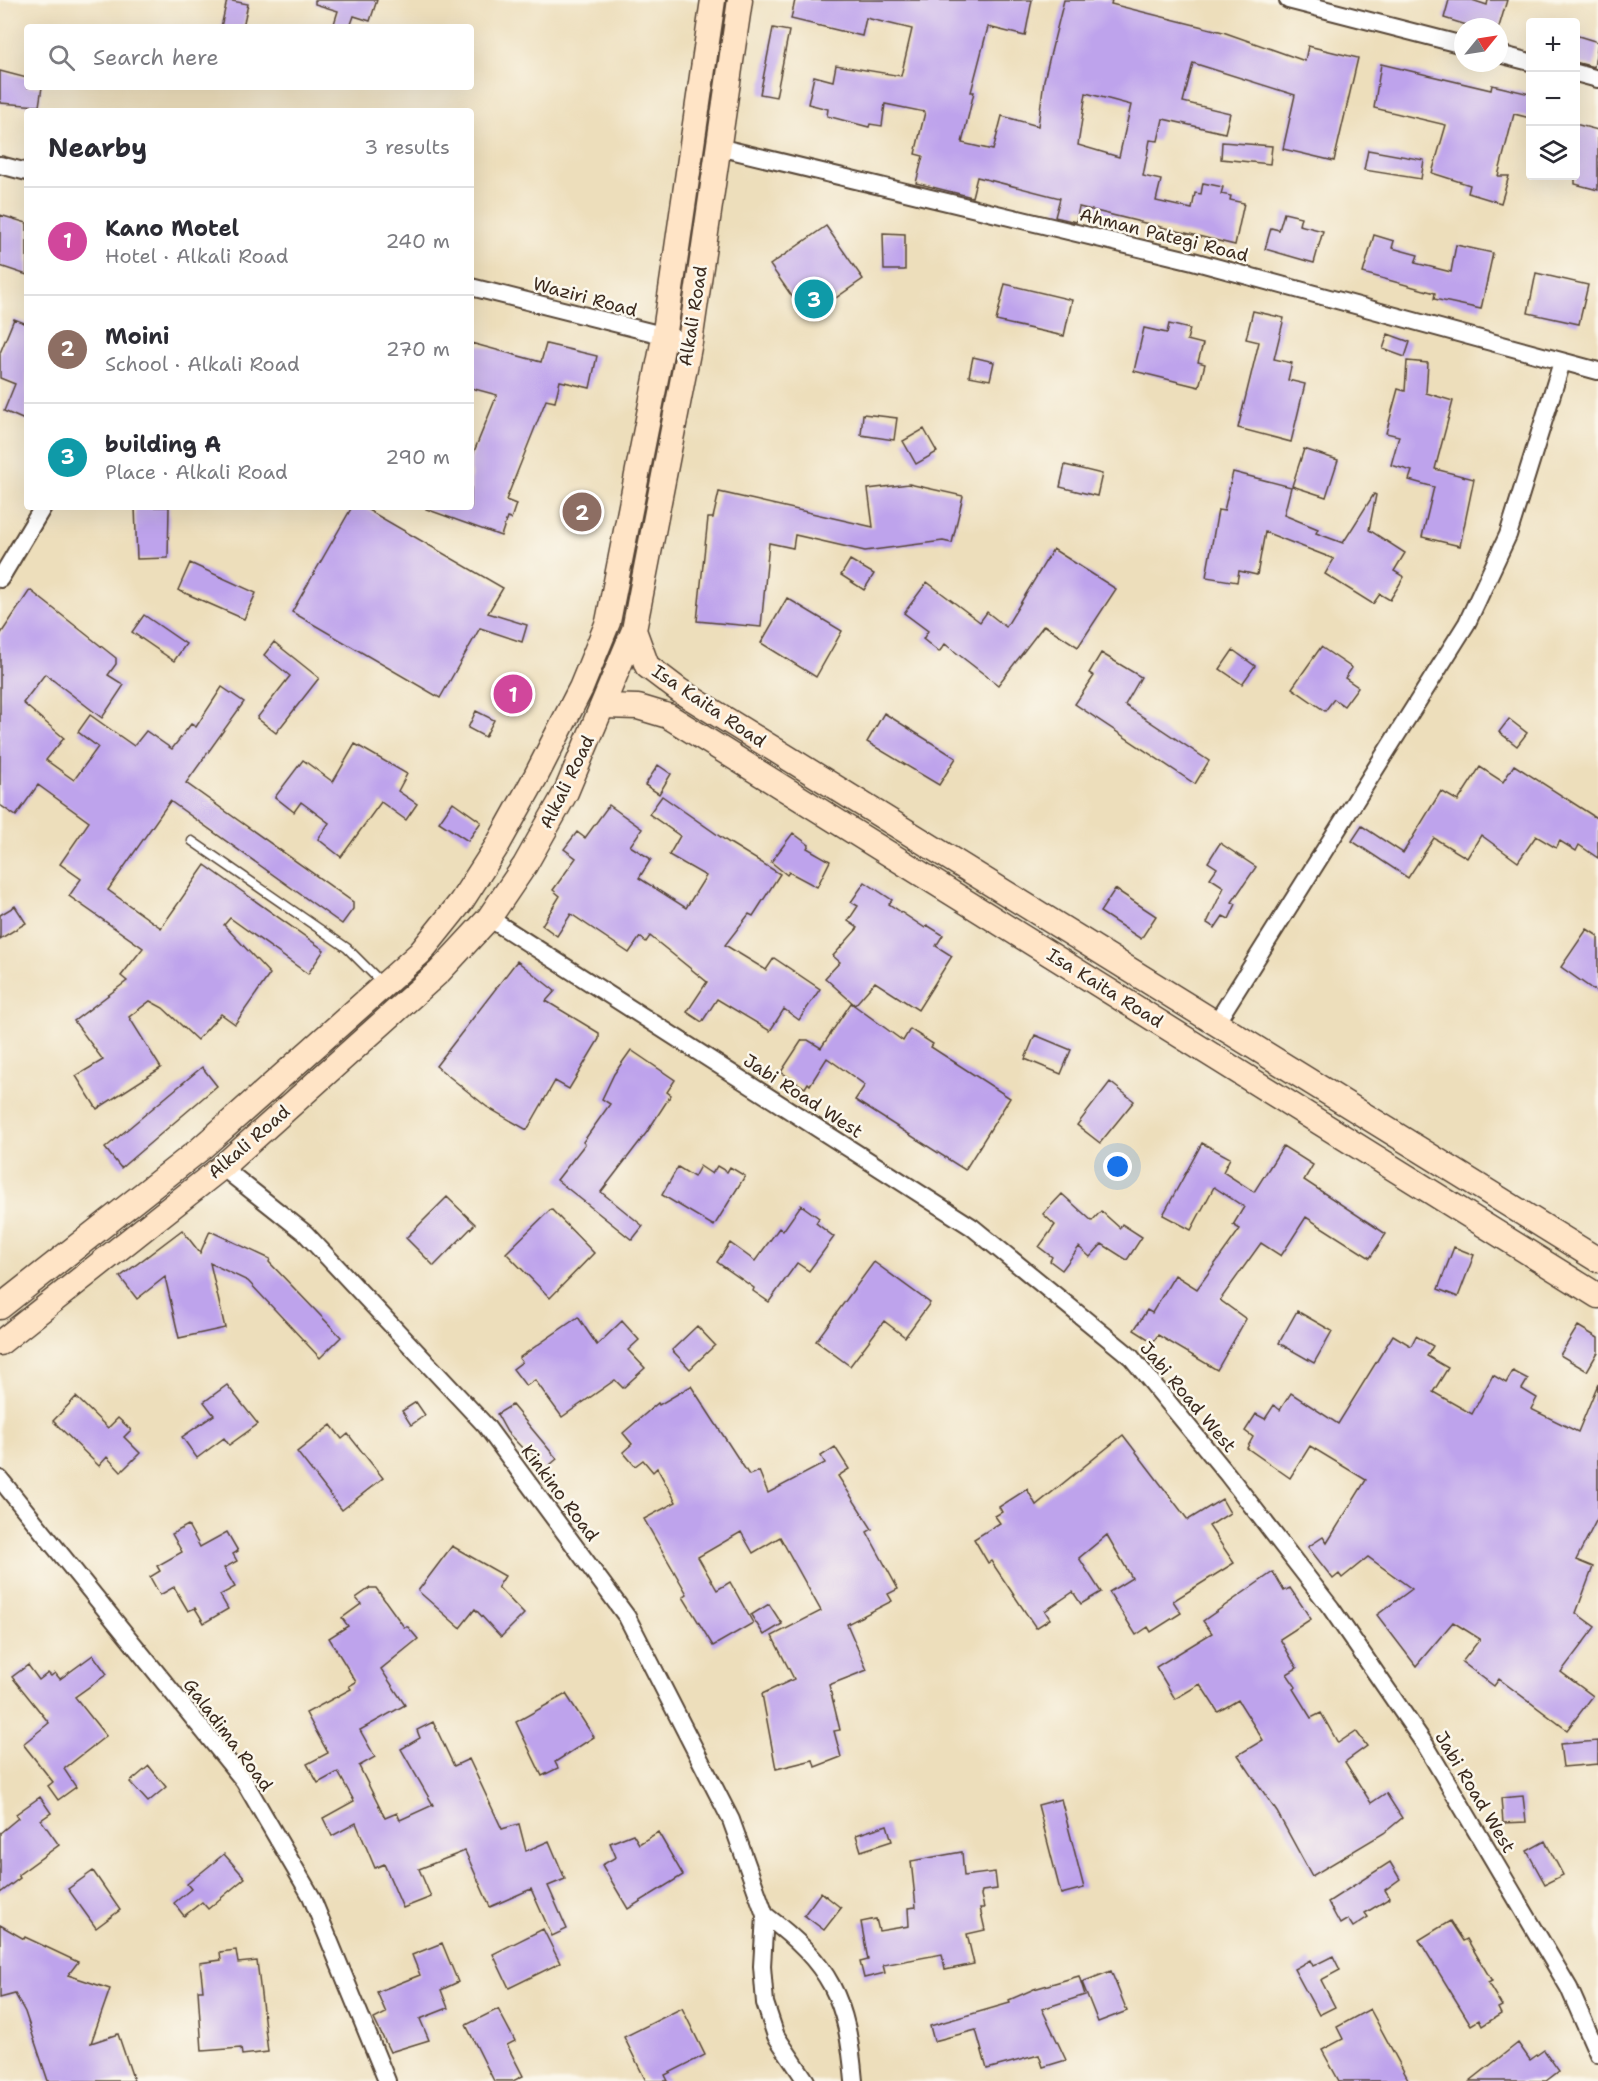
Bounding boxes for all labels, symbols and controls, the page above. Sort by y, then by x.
north arrow [1454,18,1508,72]
map controls [1526,18,1580,180]
button: + [1526,18,1580,72]
search box [24,24,474,90]
icon: search [45,41,78,74]
text: Search here [93,43,219,72]
button: − [1526,72,1580,126]
button: layers [1526,126,1580,180]
text: Nearby [48,130,147,165]
text: 3 results [364,134,450,160]
street label: Ahman Pategi Road [1077,202,1251,268]
text: Kano Motel [105,214,239,243]
text: 1 [63,228,72,254]
text: 240 m [385,228,450,254]
text: Hotel · Alkali Road [105,243,288,269]
street label: Alkali Road [673,264,713,368]
street label: Waziri Road [530,272,640,322]
pin: 3 [794,276,834,322]
text: Moini [105,322,170,351]
text: 2 [61,336,75,362]
text: 270 m [386,336,450,362]
text: School · Alkali Road [105,351,300,377]
text: building A [105,430,221,459]
text: 3 [61,444,75,470]
text: 290 m [385,444,450,470]
text: Place · Alkali Road [105,459,288,485]
pin: 2 [562,490,602,534]
street label: Isa Kaita Road [647,659,771,753]
pin: 1 [494,672,532,716]
street label: Alkali Road [534,731,600,833]
street label: Isa Kaita Road [1042,943,1168,1033]
street label: Jabi Road West [739,1048,867,1144]
street label: Alkali Road [203,1100,295,1184]
your location [1103,1152,1132,1181]
street label: Jabi Road West [1135,1337,1242,1458]
street label: Kinkino Road [516,1440,604,1546]
street label: Galadima Road [178,1674,278,1796]
street label: Jabi Road West [1429,1727,1521,1857]

